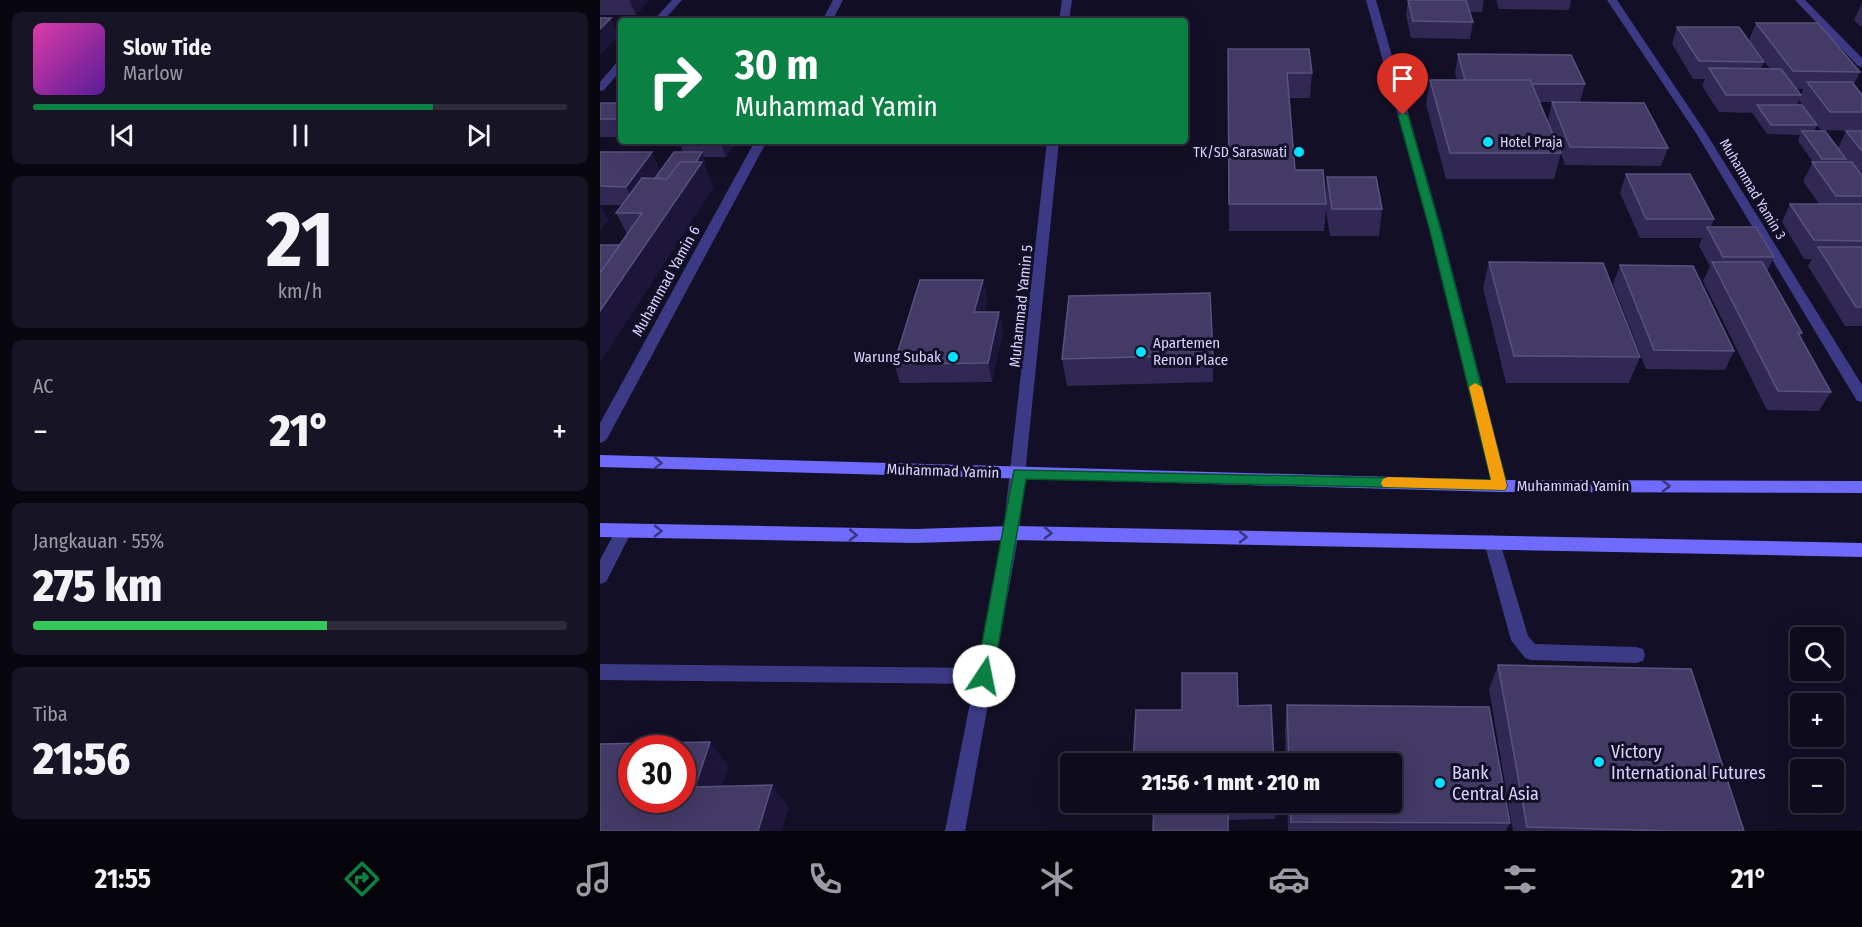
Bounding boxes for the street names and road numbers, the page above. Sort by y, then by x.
street label: Muhammad Yamin 3 [1716,136,1789,243]
street label: Muhammad Yamin 6 [628,223,704,339]
street label: Muhammad Yamin 5 [1006,244,1036,368]
street label: Muhammad Yamin [886,460,1000,482]
street label: Muhammad Yamin [1517,477,1629,495]

